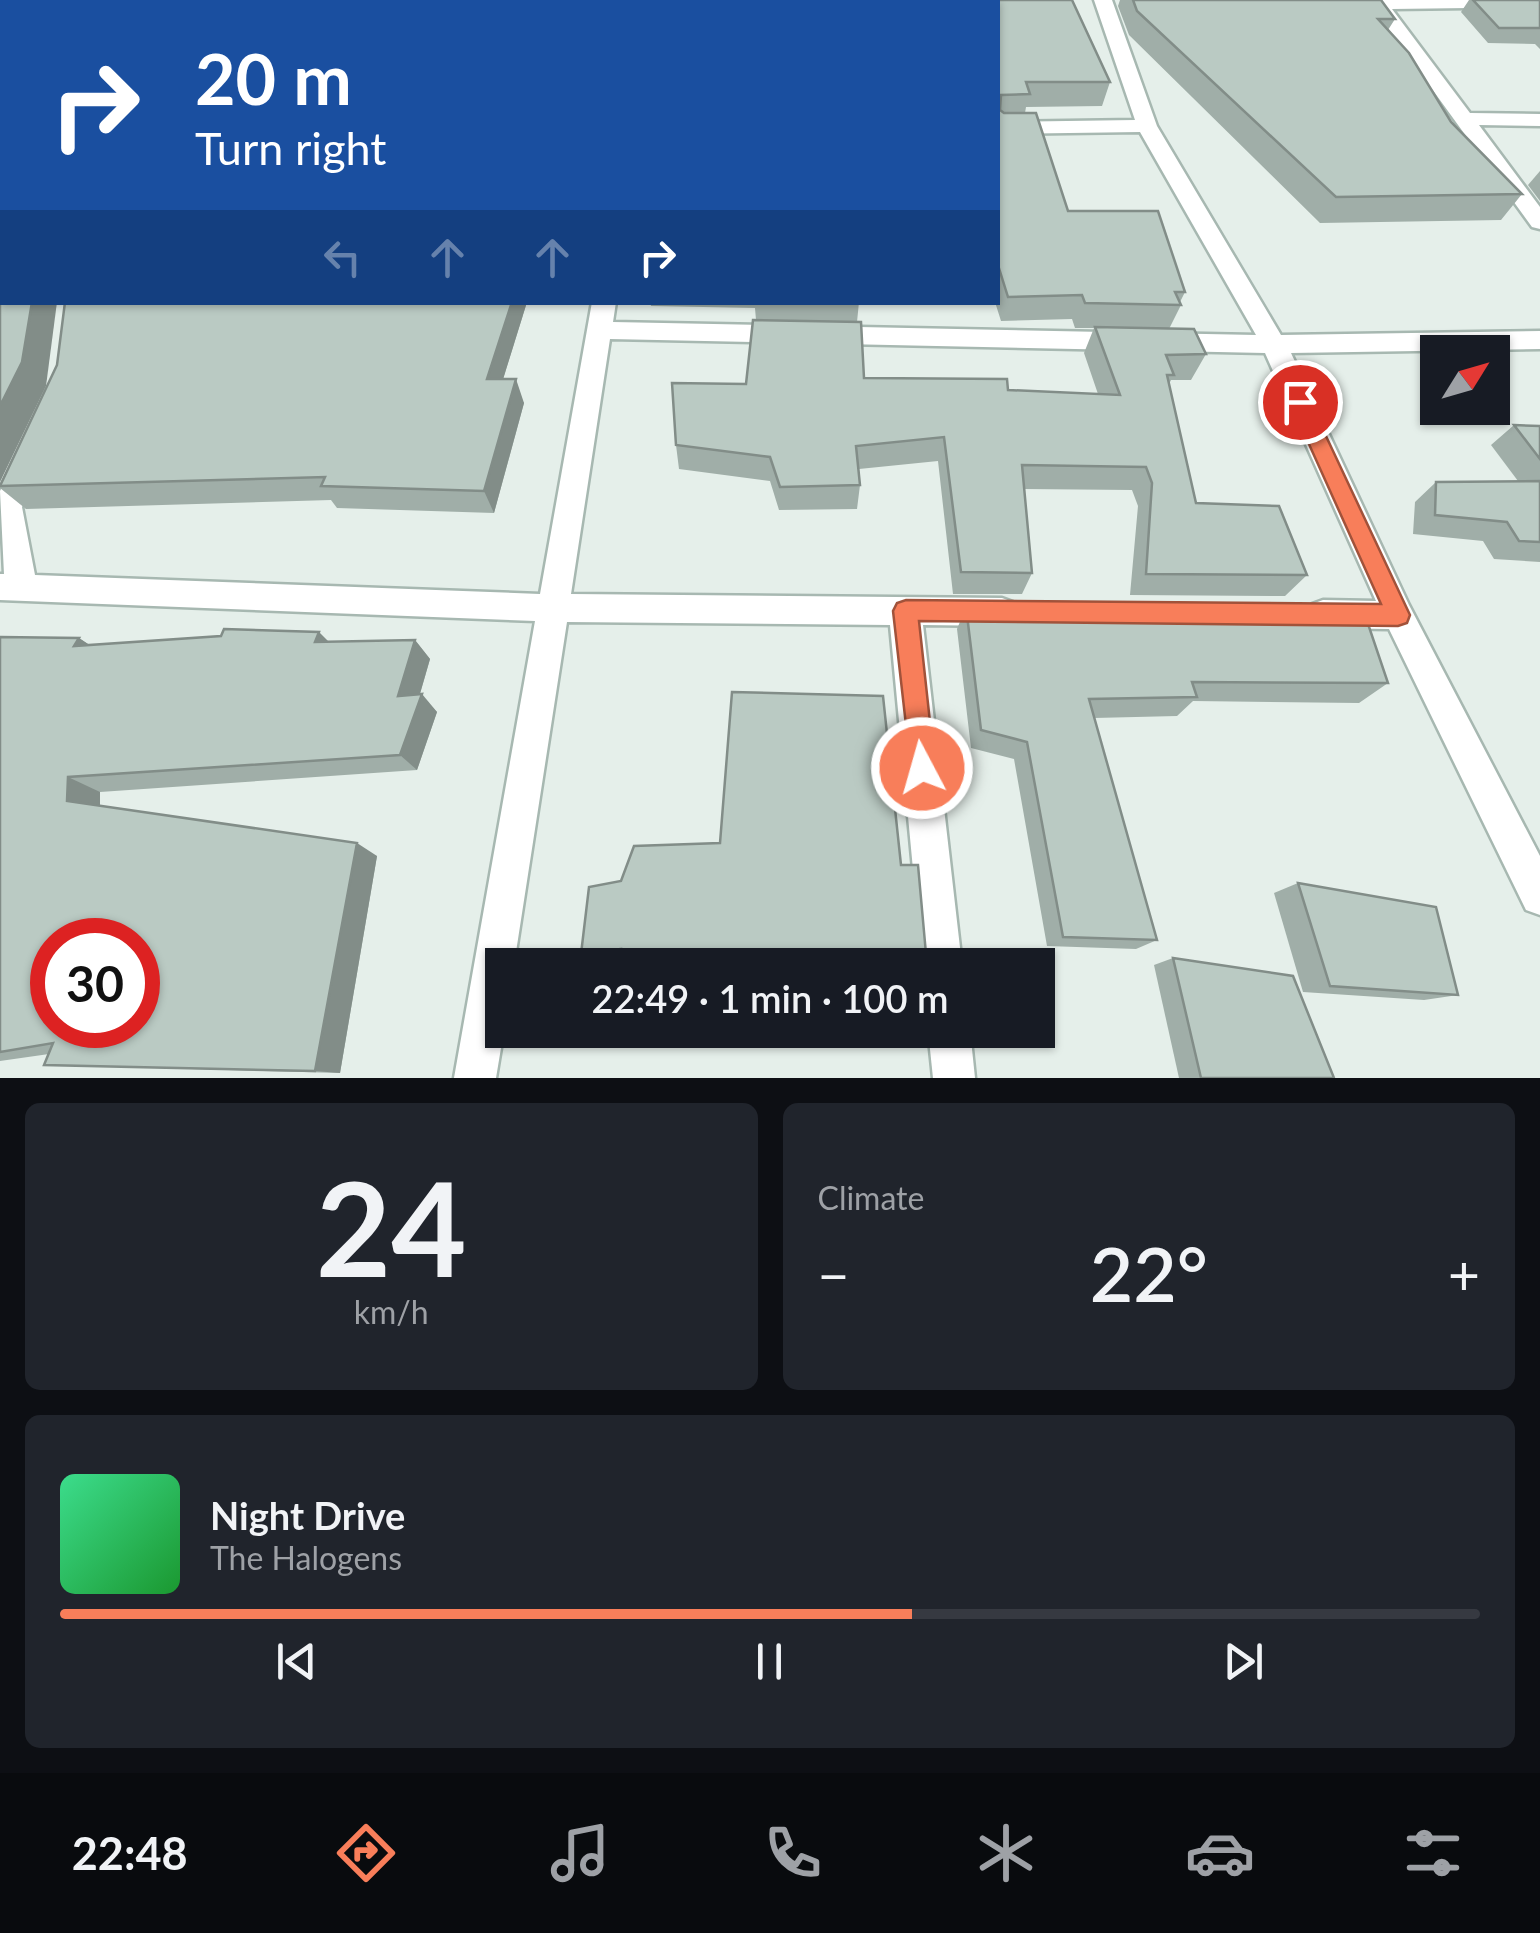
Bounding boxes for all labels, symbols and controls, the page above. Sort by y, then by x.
text: 20 m [195,36,352,120]
icon: right [30,40,160,170]
text: Turn right [195,121,386,175]
icon: left [315,230,370,285]
icon: ahead [420,230,475,285]
icon: ahead [525,230,580,285]
icon: right [630,230,685,285]
north arrow [1420,335,1510,425]
map controls [1420,335,1510,425]
pin [1258,360,1343,445]
icon: arrive [1273,375,1328,430]
position arrow [870,716,974,820]
speed limit sign: 30 [30,918,160,1048]
text: 22:49 · 1 min · 100 m [592,975,948,1021]
text: 24 [316,1149,467,1305]
text: Climate [818,1178,924,1217]
text: 22° [1090,1228,1208,1318]
text: − [818,1241,849,1307]
text: + [1448,1241,1480,1307]
text: km/h [354,1292,429,1331]
text: Night Drive [210,1492,405,1538]
text: The Halogens [210,1538,402,1577]
icon: previous [269,1634,324,1689]
icon: pause [742,1634,797,1689]
icon: next [1216,1634,1271,1689]
icon: directions [331,1818,401,1888]
icon: music [545,1818,615,1888]
icon: phone [758,1818,828,1888]
icon: climate [971,1818,1041,1888]
icon: car [1185,1818,1255,1888]
icon: filters [1398,1818,1468,1888]
text: 22:48 [72,1826,188,1880]

